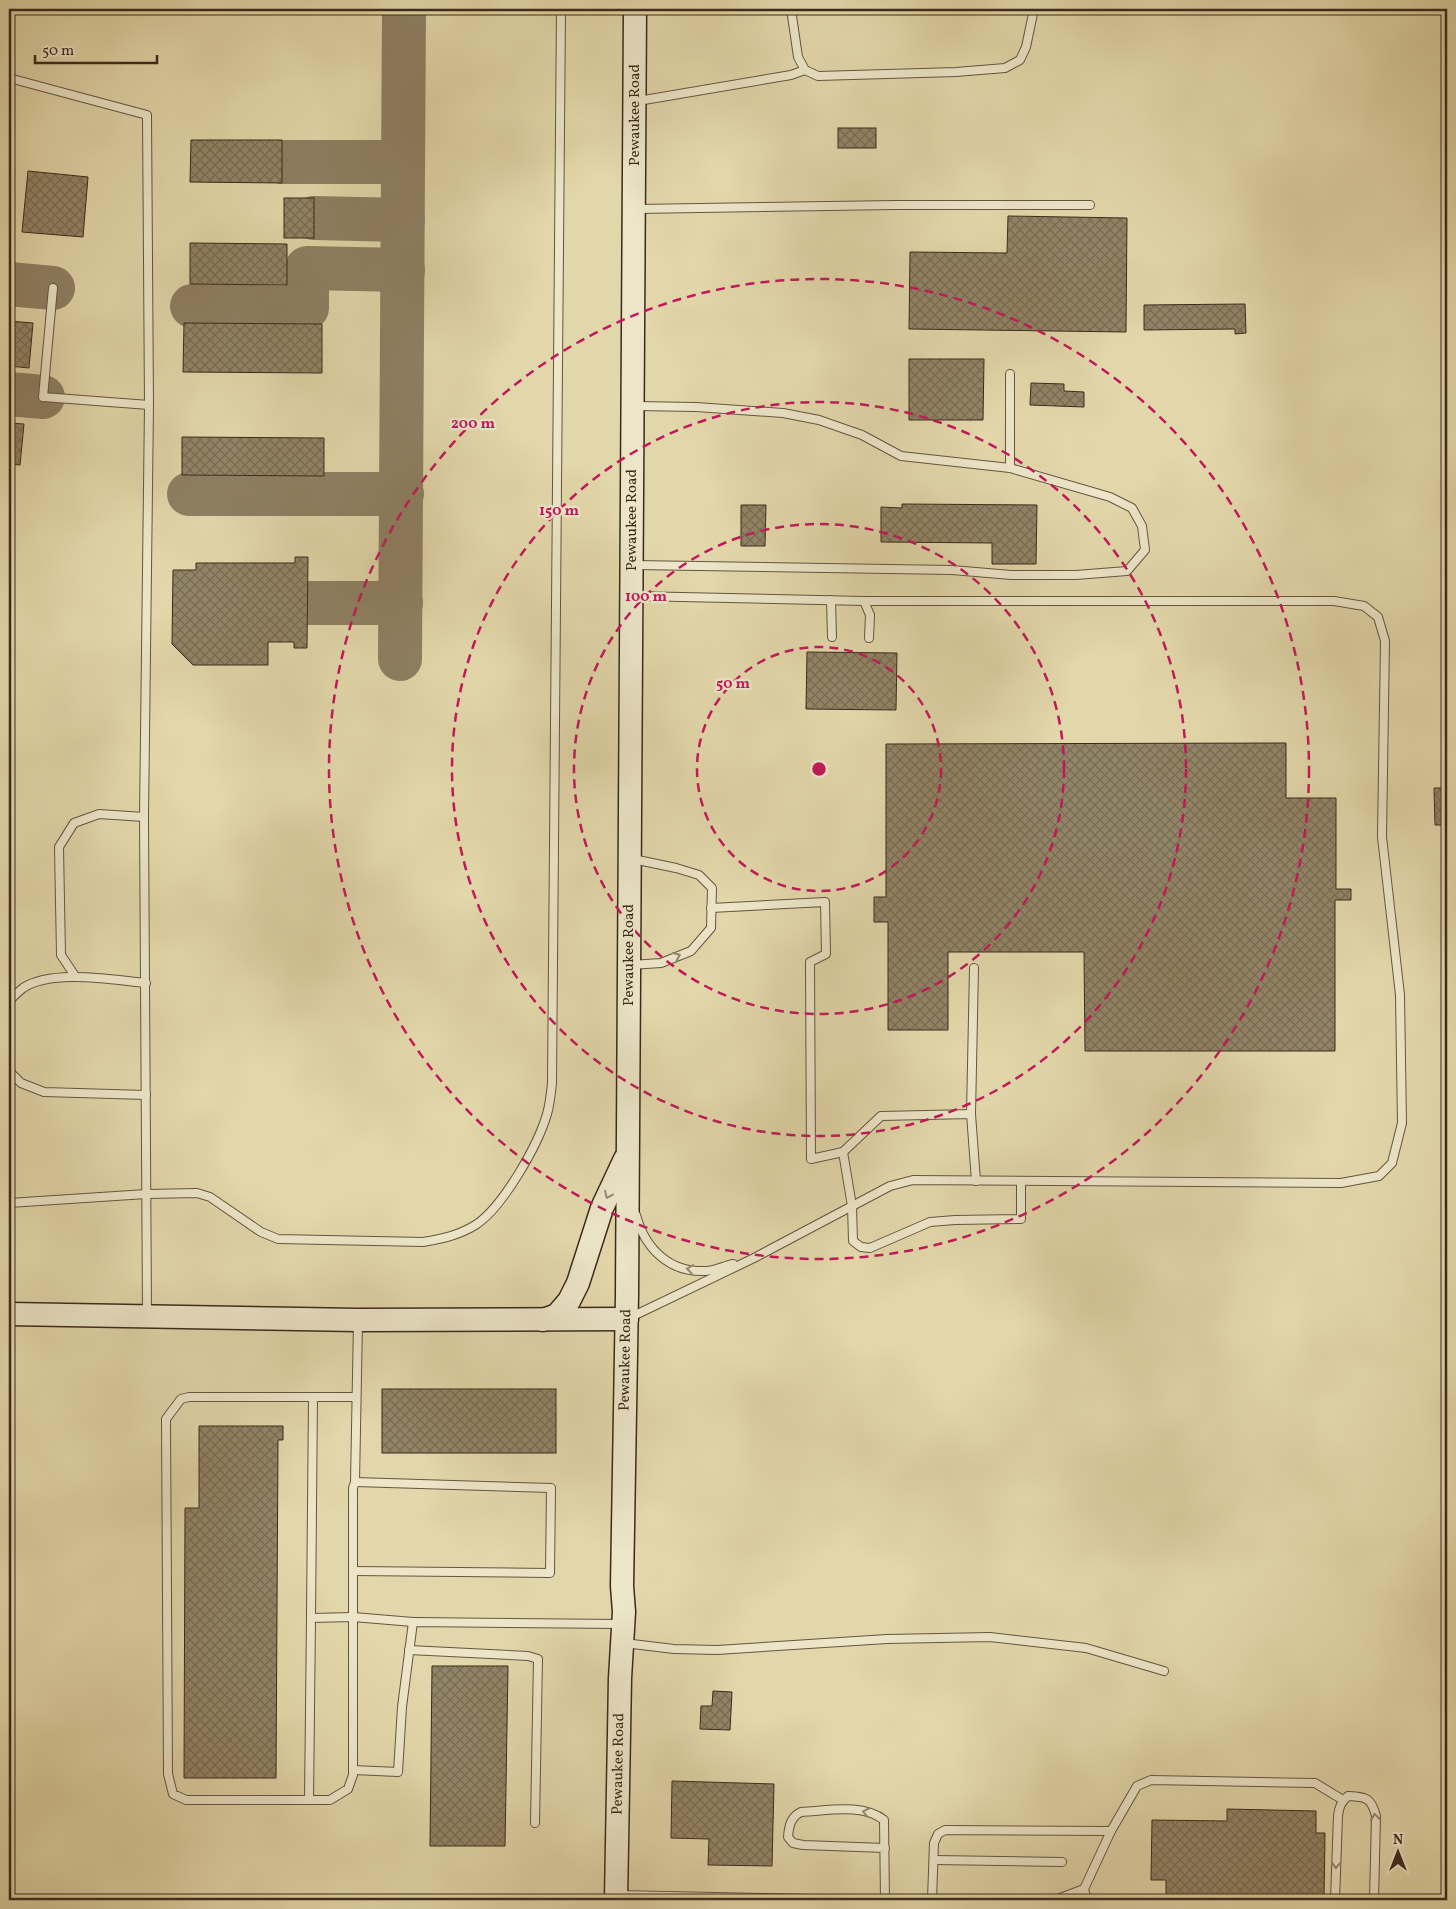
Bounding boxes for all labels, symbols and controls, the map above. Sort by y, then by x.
scale bar [35,32,158,64]
text: 50 m [42,41,74,62]
street label: Pewaukee Road [625,64,646,166]
text: 200 m [451,414,495,435]
street label: Pewaukee Road [622,469,643,571]
text: 150 m [539,501,579,522]
text: 100 m [625,587,668,608]
text: 50 m [716,674,750,695]
centre of rings [810,760,828,778]
street label: Pewaukee Road [619,904,640,1006]
one-way arrow [672,952,681,963]
one-way arrow [603,1190,614,1199]
one-way arrow [685,1265,694,1275]
street label: Pewaukee Road [615,1309,637,1411]
street label: Pewaukee Road [608,1713,630,1815]
one-way arrow [861,1807,870,1818]
one-way arrow [1370,1812,1381,1820]
north arrow [1374,1826,1424,1876]
text: N [1393,1831,1403,1850]
one-way arrow [1331,1862,1342,1870]

